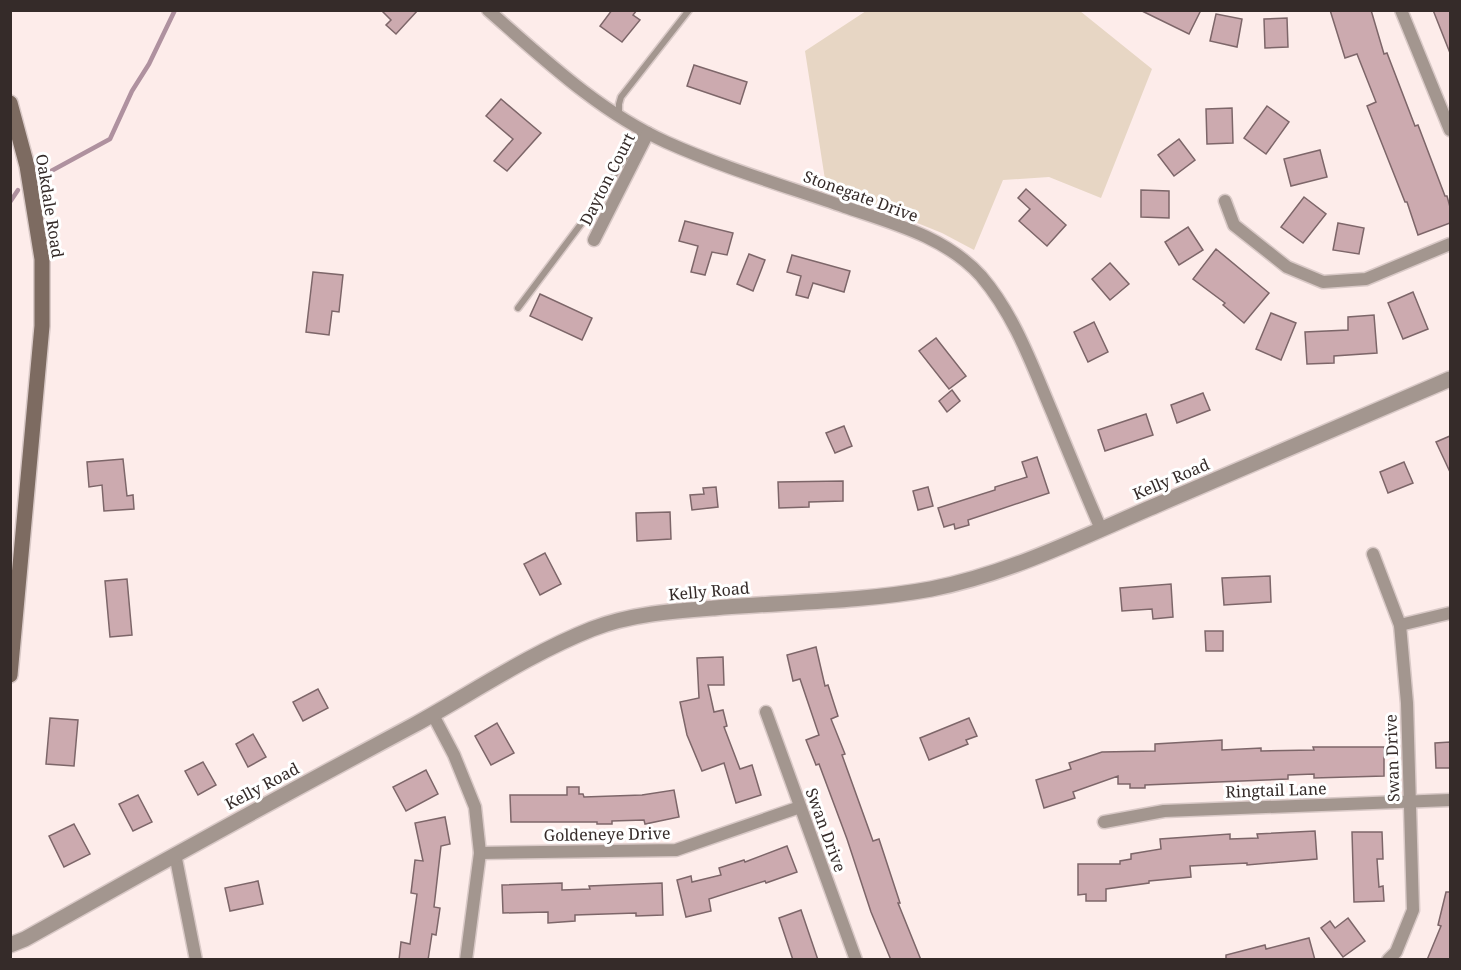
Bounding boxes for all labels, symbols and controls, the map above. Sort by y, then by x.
street label: Dayton Court [574,129,640,229]
street label: Oakdale Road [31,152,69,260]
street label: Stonegate Drive [801,165,921,227]
street label: Kelly Road [1129,453,1213,505]
street label: Kelly Road [668,576,751,605]
street label: Swan Drive [1379,714,1405,802]
street label: Kelly Road [221,757,303,815]
street label: Ringtail Lane [1225,777,1327,803]
street label: Swan Drive [801,785,851,875]
street label: Goldeneye Drive [543,822,671,846]

